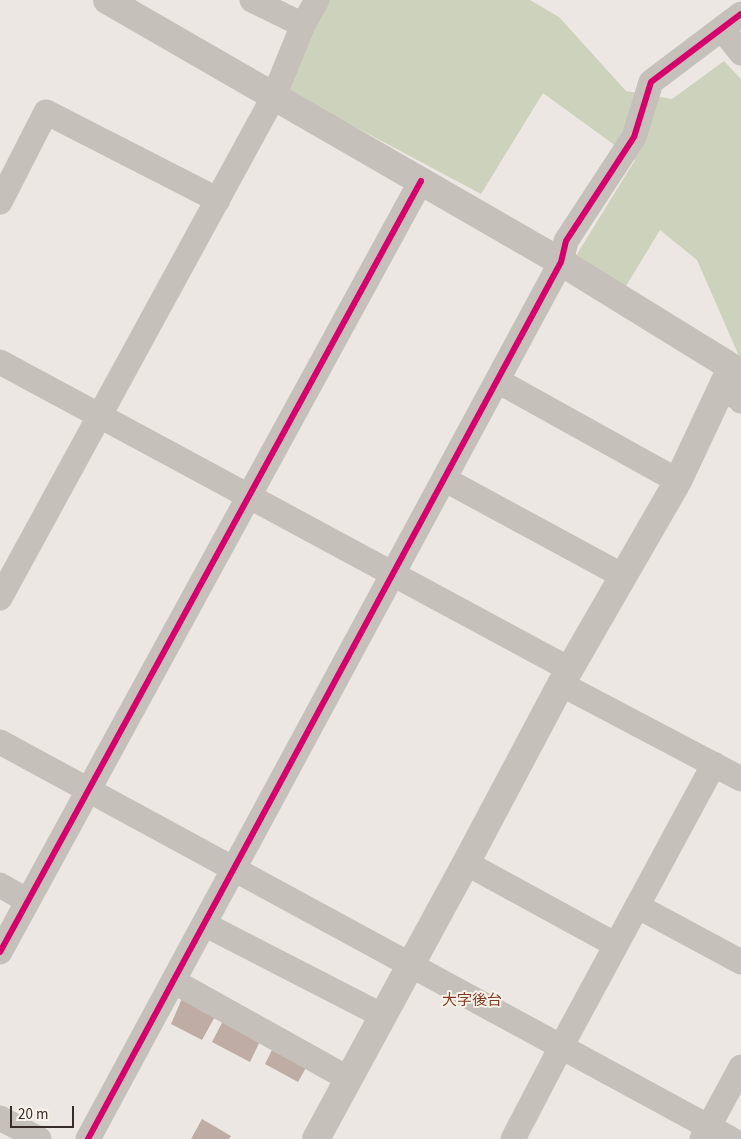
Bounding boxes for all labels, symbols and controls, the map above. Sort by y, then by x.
district label: 大字後台 [442,993,502,1011]
scale bar [12,1096,76,1128]
text: 20 m [18,1104,48,1125]

